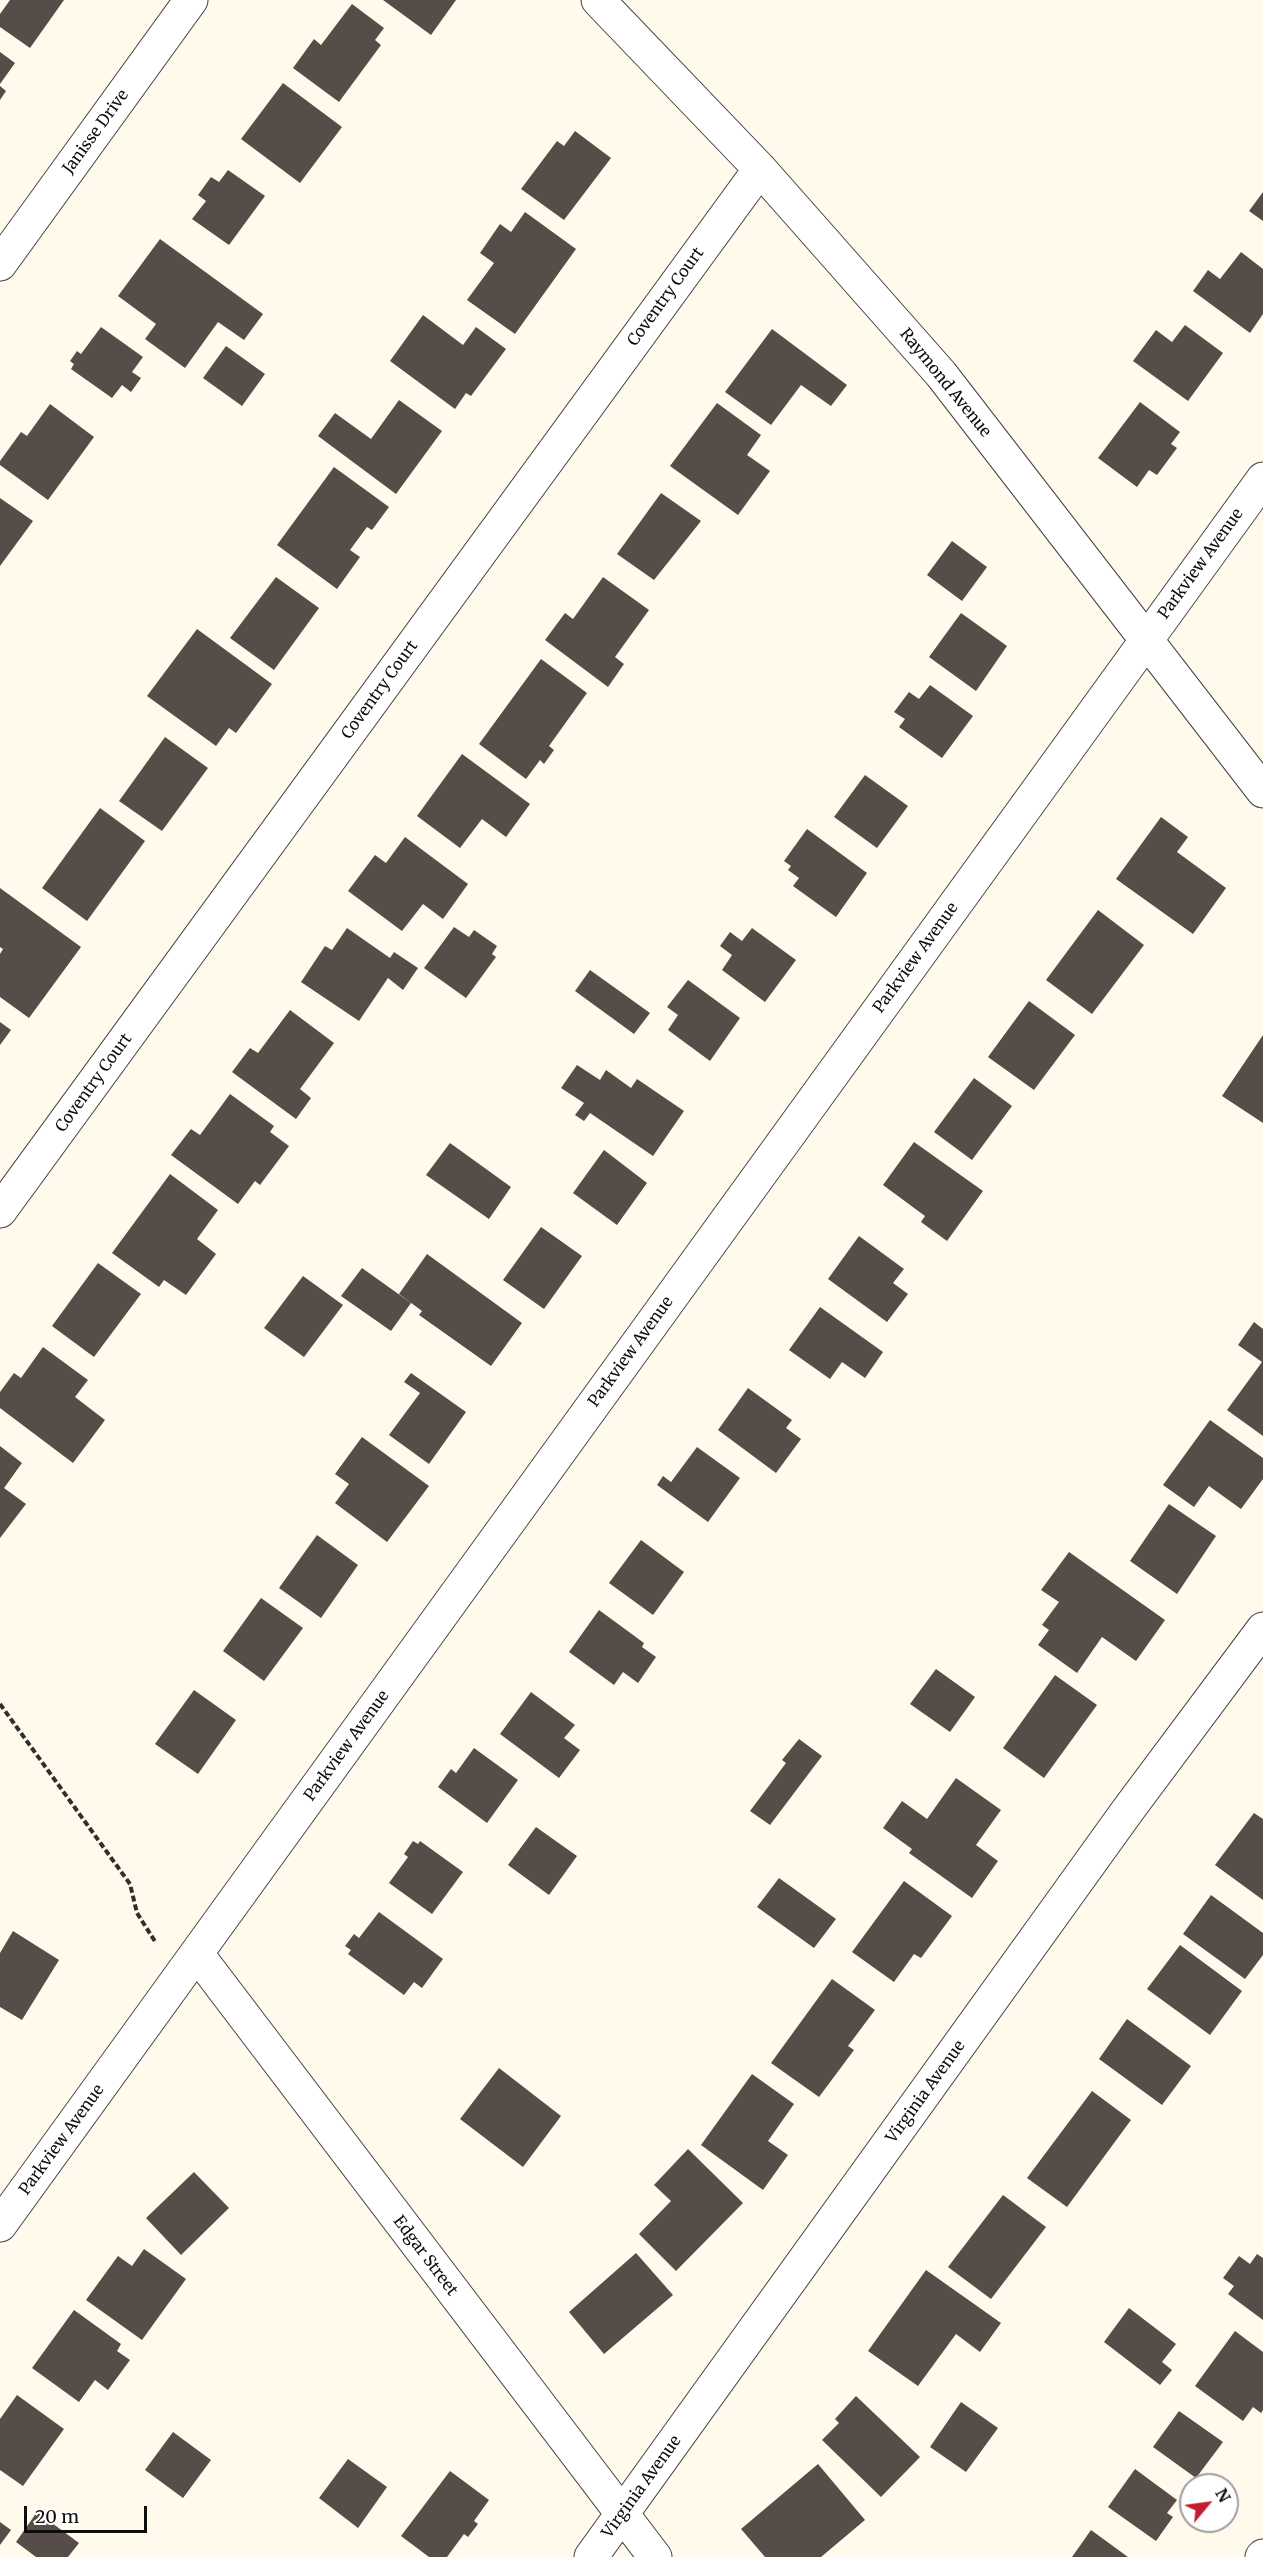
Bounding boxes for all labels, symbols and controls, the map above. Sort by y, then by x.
street label: Janisse Drive [59,86,133,178]
street label: Coventry Court [624,244,708,350]
street label: Raymond Avenue [895,325,995,441]
street label: Parkview Avenue [1154,505,1248,623]
street label: Coventry Court [338,637,422,743]
street label: Parkview Avenue [869,899,963,1017]
street label: Coventry Court [52,1030,136,1136]
street label: Parkview Avenue [584,1293,678,1411]
street label: Parkview Avenue [300,1687,394,1805]
street label: Virginia Avenue [882,2037,970,2147]
street label: Parkview Avenue [15,2081,109,2199]
street label: Edgar Street [389,2212,461,2300]
street label: Virginia Avenue [598,2432,686,2542]
north arrow [1179,2473,1239,2533]
text: N [1211,2485,1235,2506]
scale bar [27,2494,150,2532]
text: 20 m [35,2505,79,2528]

